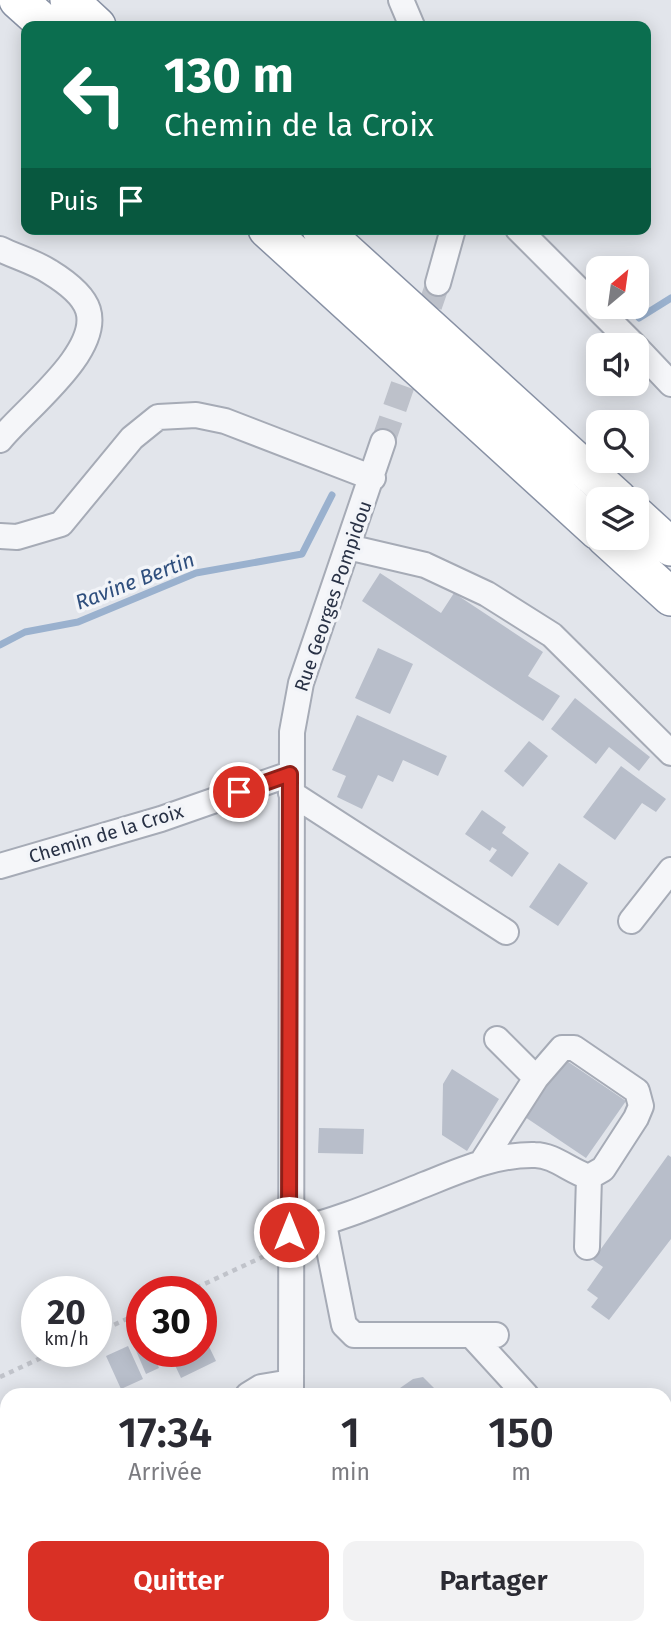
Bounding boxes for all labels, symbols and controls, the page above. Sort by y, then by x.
text: 130 m [164,46,294,105]
icon: left [49,49,140,140]
text: Chemin de la Croix [164,106,434,144]
icon: arrive [112,182,150,220]
text: Puis [49,186,98,217]
north arrow [586,256,649,318]
map controls [586,256,649,550]
button: sound [586,333,649,396]
button: search [586,410,649,473]
button: layers [586,487,649,550]
street label: Rue Georges Pompidou [290,498,376,694]
water label: Ravine Bertin [72,546,198,616]
pin [209,762,269,822]
icon: arrive [220,773,258,811]
street label: Chemin de la Croix [26,799,187,868]
position arrow [252,1195,326,1269]
speed limit sign: 30 [126,1276,217,1367]
text: 20 [47,1291,86,1333]
text: km/h [44,1328,89,1350]
text: 17:34 [118,1408,212,1458]
text: 1 [341,1408,360,1458]
text: 150 [488,1408,554,1458]
text: Arrivée [128,1458,202,1486]
text: min [330,1458,370,1486]
text: m [511,1458,531,1486]
button: Quitter [28,1541,329,1621]
button: Partager [343,1541,644,1621]

